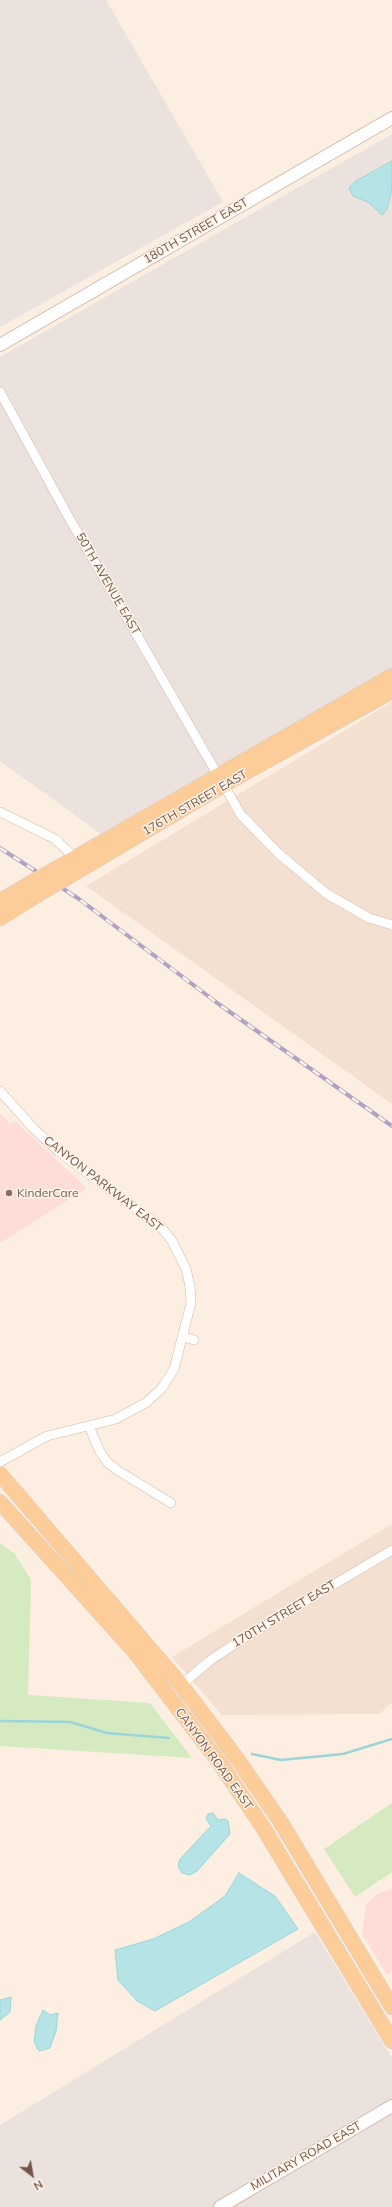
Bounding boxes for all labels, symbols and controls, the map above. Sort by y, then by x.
street label: 180TH STREET EAST [141,195,251,267]
street label: 50TH AVENUE EAST [73,530,143,638]
street label: 176TH STREET EAST [140,767,250,839]
street label: CANYON PARKWAY EAST [41,1133,165,1235]
place label: KinderCare [17,1186,79,1200]
marker: KinderCare [4,1188,14,1198]
street label: 170TH STREET EAST [229,1577,339,1651]
street label: CANYON ROAD EAST [172,1705,256,1813]
street label: MILITARY ROAD EAST [248,2118,364,2194]
north arrow [12,2155,52,2195]
text: N [31,2177,45,2193]

